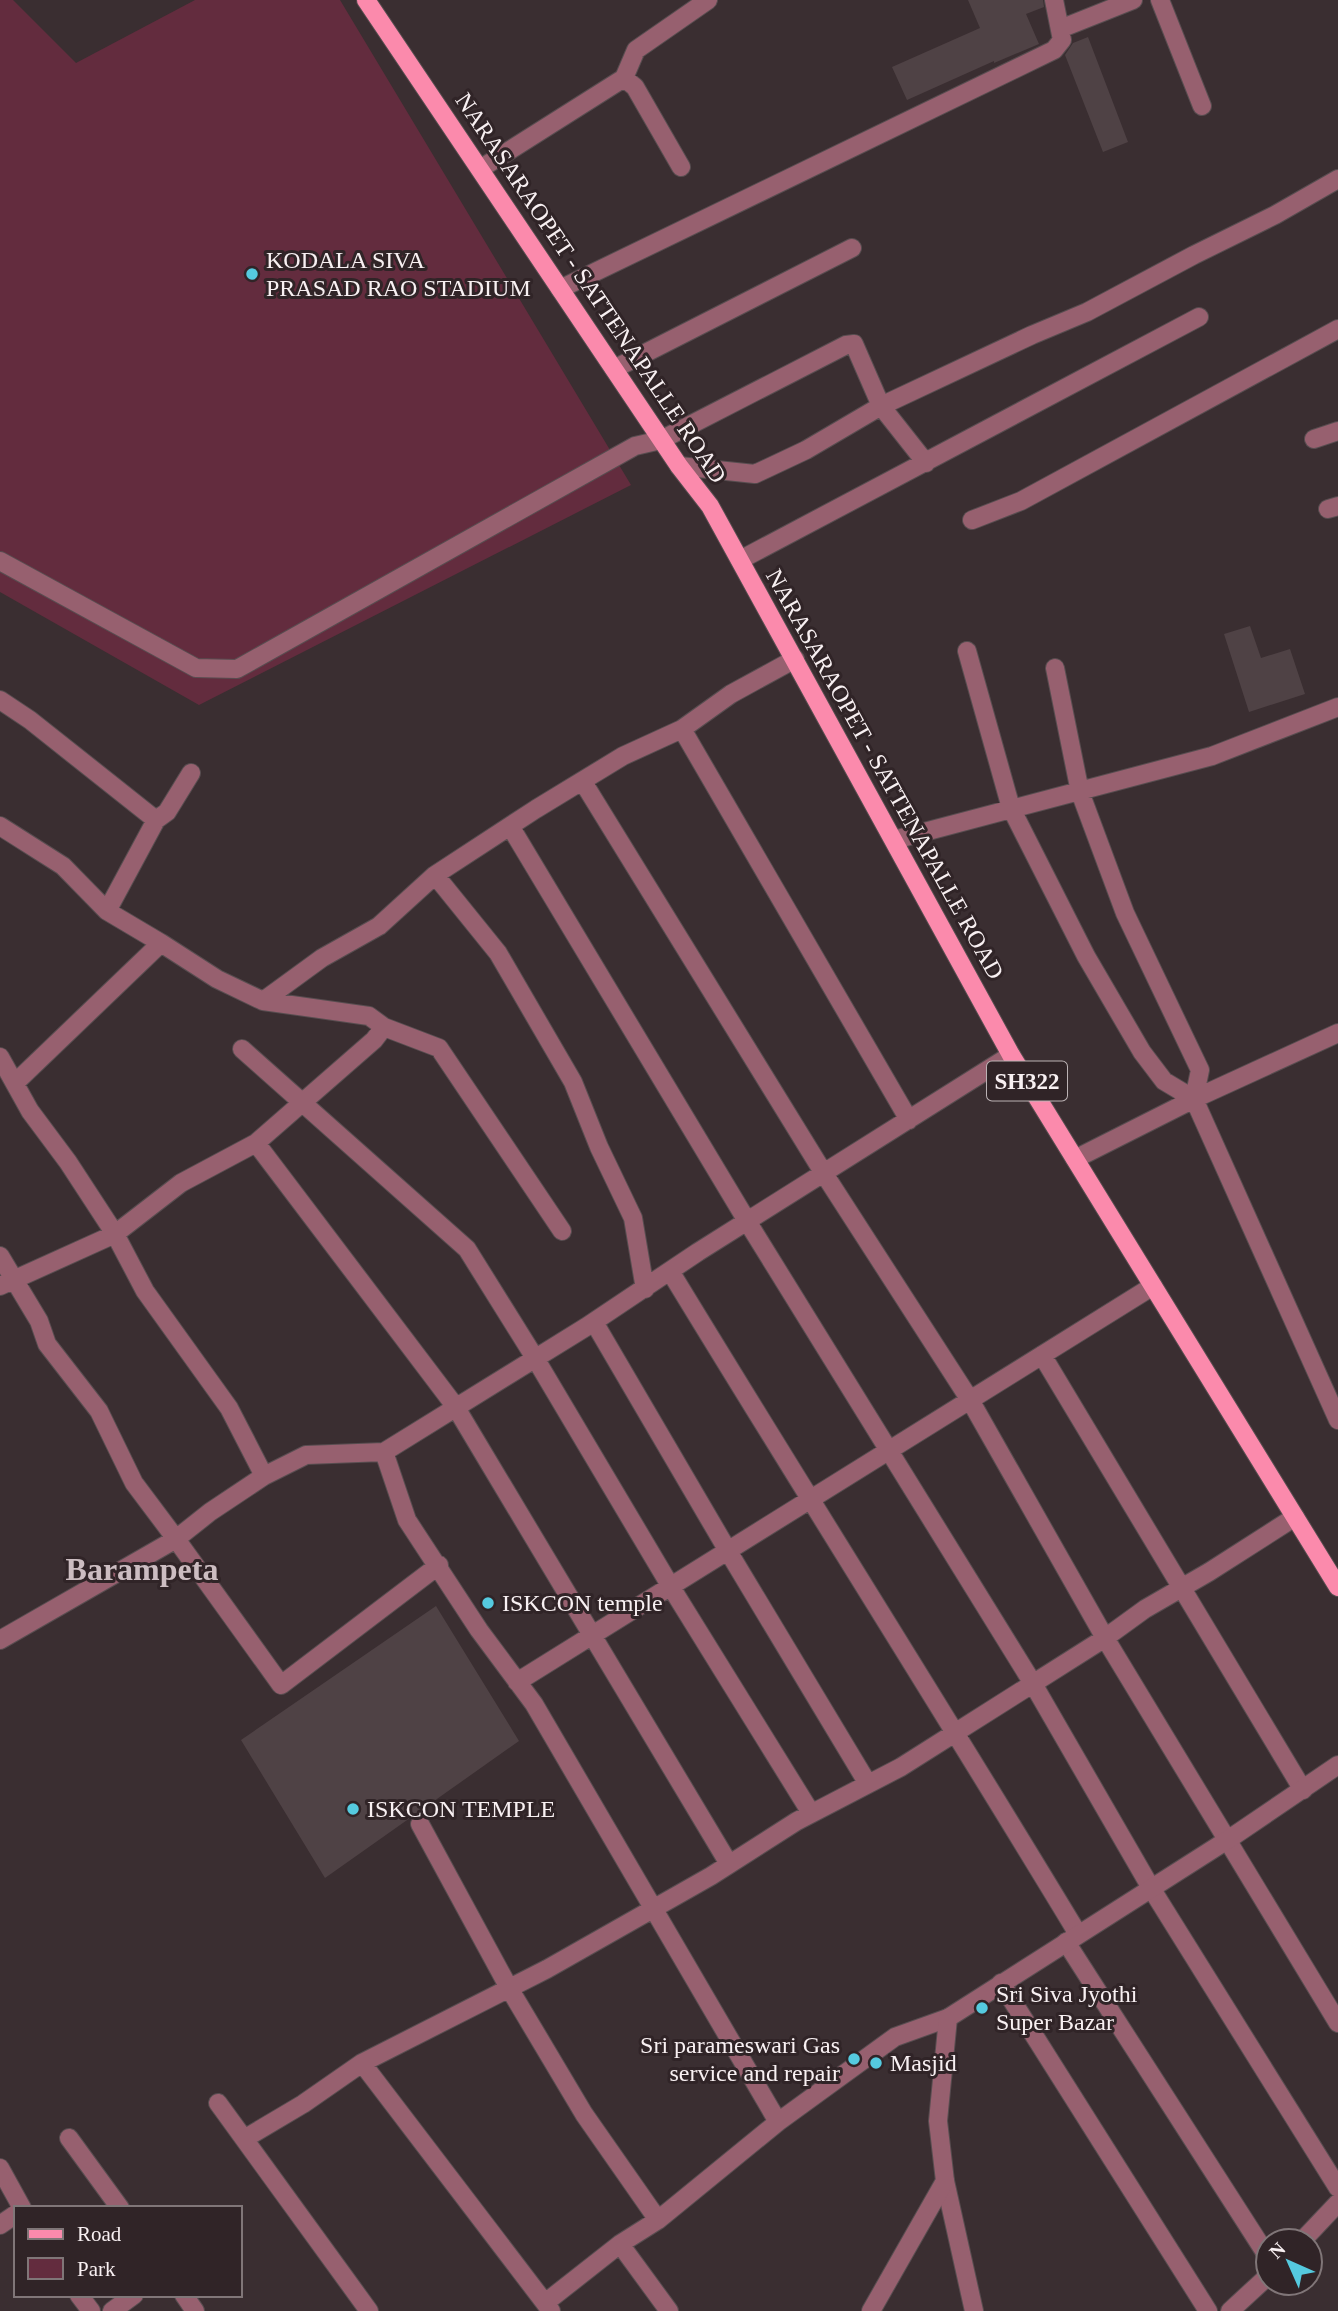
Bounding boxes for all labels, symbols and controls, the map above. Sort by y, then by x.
street label: NARASARAOPET - SATTENAPALLE ROAD [450,88,732,488]
place label: KODALA SIVA PRASAD RAO STADIUM [266,247,531,301]
marker: KODALA SIVA PRASAD RAO STADIUM [244,266,260,282]
street label: NARASARAOPET - SATTENAPALLE ROAD [761,564,1009,984]
road number: SH322 [987,1062,1067,1100]
district label: Barampeta [66,1551,218,1587]
place label: ISKCON temple [502,1590,663,1616]
marker: ISKCON temple [480,1595,496,1611]
place label: ISKCON TEMPLE [367,1796,555,1822]
marker: ISKCON TEMPLE [345,1801,361,1817]
place label: Sri Siva Jyothi Super Bazar [996,1981,1138,2035]
marker: Sri Siva Jyothi Super Bazar [974,2000,990,2016]
place label: Sri parameswari Gas service and repair [640,2032,840,2086]
place label: Masjid [890,2050,957,2076]
marker: Sri parameswari Gas service and repair [846,2051,862,2067]
marker: Masjid [868,2055,884,2071]
legend [14,2206,242,2297]
text: Road [77,2222,122,2246]
north arrow [1254,2227,1324,2297]
text: N [1265,2238,1290,2263]
text: Park [77,2257,116,2281]

